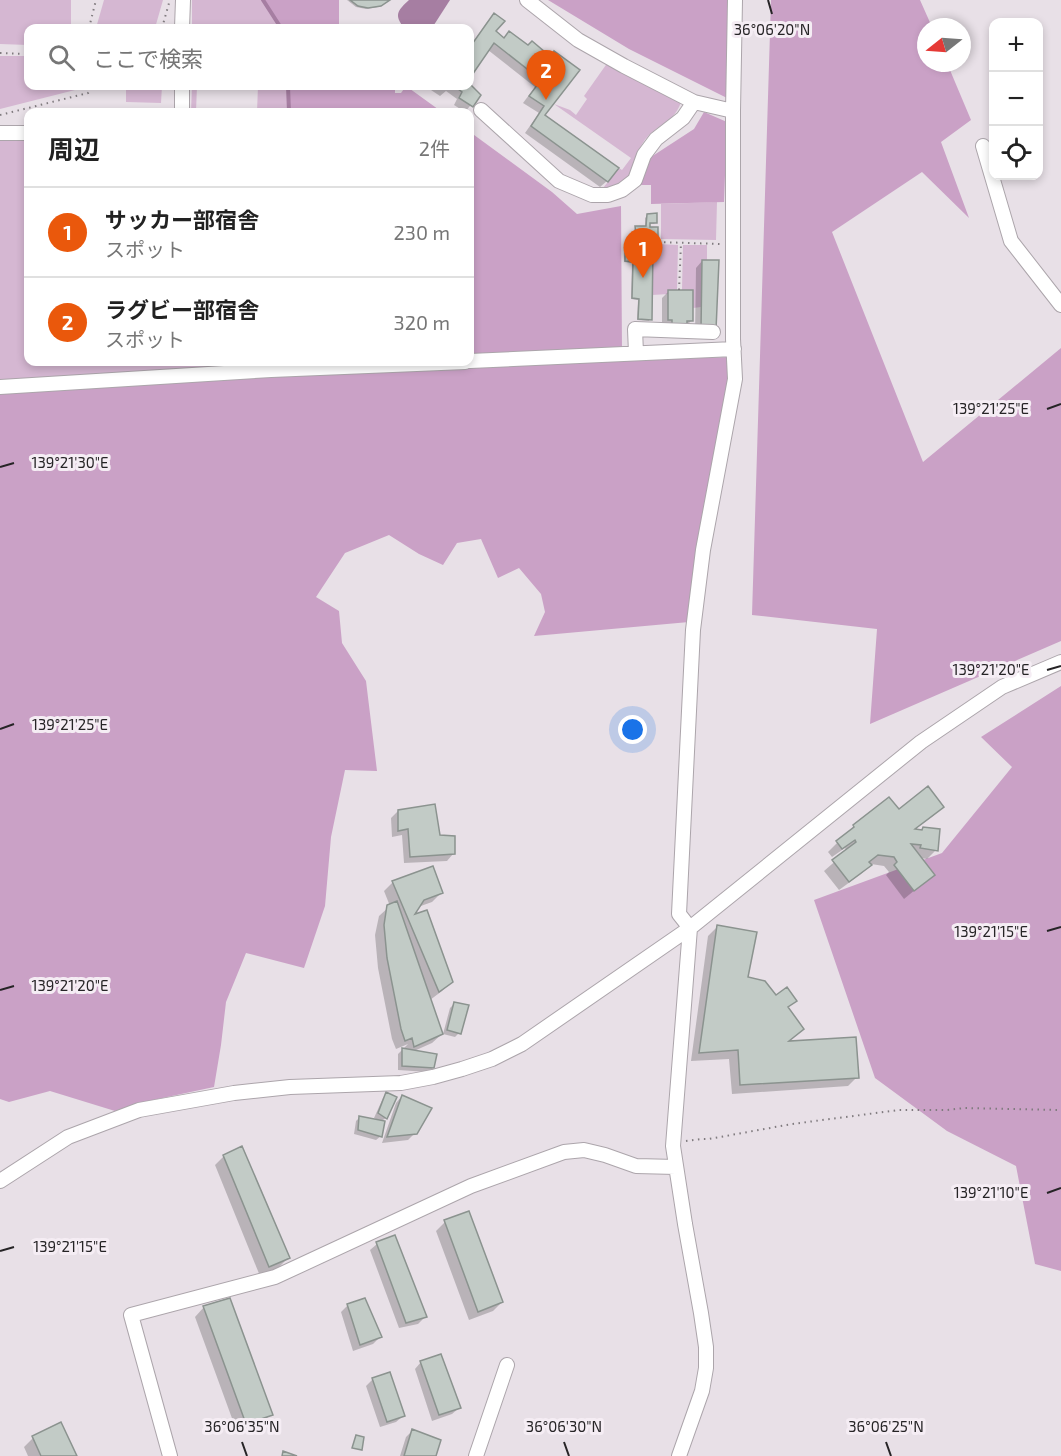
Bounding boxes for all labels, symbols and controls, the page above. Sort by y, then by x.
north arrow [917,18,971,72]
map controls [989,18,1043,180]
button: + [989,18,1043,72]
text: 36°06'20"N [734,20,810,38]
search box [24,24,474,90]
icon: search [45,41,78,74]
text: ここで検索 [93,45,203,71]
pin: 2 [526,51,566,100]
button: − [989,72,1043,126]
button: locate [989,126,1043,180]
text: 周辺 [48,133,100,164]
text: 2件 [419,136,450,160]
text: サッカー部宿舎 [105,206,259,232]
text: 1 [63,220,72,244]
text: 230 m [394,220,450,244]
pin: 1 [624,228,662,278]
text: スポット [105,237,185,261]
text: ラグビー部宿舎 [105,296,259,322]
text: 2 [62,310,73,334]
text: 320 m [394,310,450,334]
text: スポット [105,327,185,351]
text: 139°21'25"E [953,399,1029,417]
text: 139°21'30"E [32,453,108,471]
text: 139°21'20"E [952,660,1030,678]
text: 139°21'25"E [32,715,108,733]
your location [618,715,647,744]
text: 139°21'15"E [954,922,1028,940]
text: 139°21'20"E [31,976,109,994]
text: 139°21'10"E [954,1183,1028,1201]
text: 139°21'15"E [33,1237,107,1255]
text: 36°06'35"N [204,1417,280,1435]
text: 36°06'30"N [526,1417,602,1435]
text: 36°06'25"N [848,1417,924,1435]

